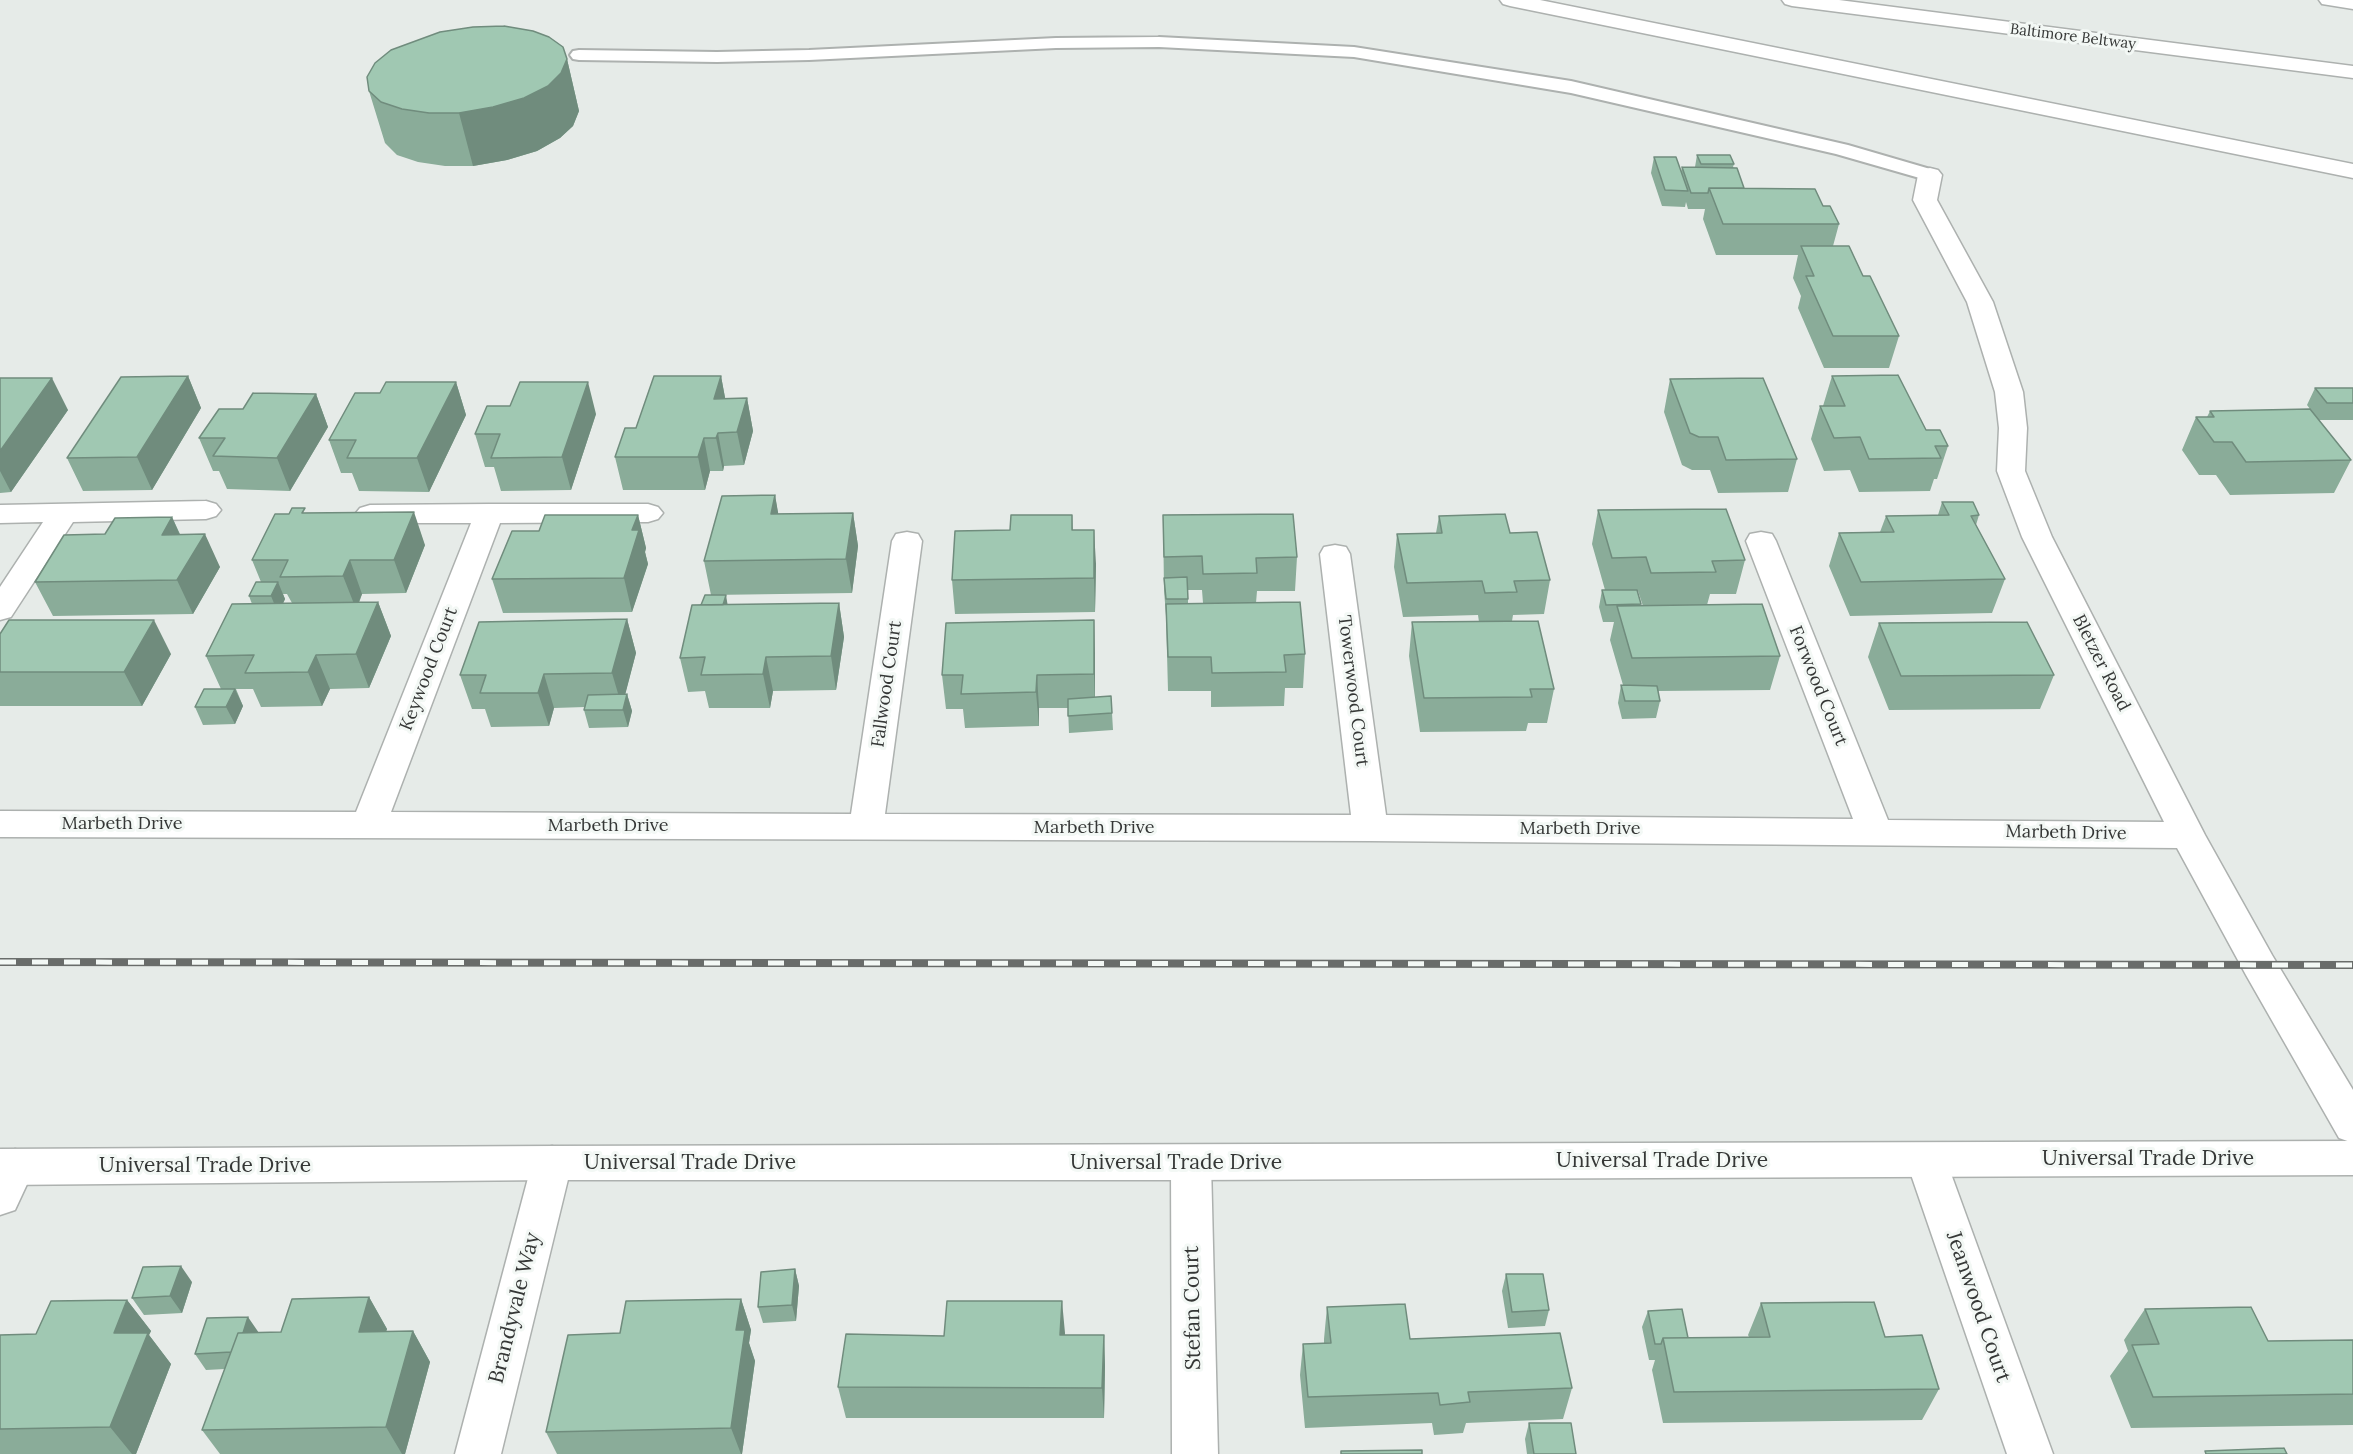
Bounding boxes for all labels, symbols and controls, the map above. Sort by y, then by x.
street label: Baltimore Beltway [2009,20,2137,54]
street label: Keywood Court [395,604,463,734]
street label: Bletzer Road [2067,611,2135,715]
street label: Towerwood Court [1333,614,1373,768]
street label: Fallwood Court [867,619,907,749]
street label: Forwood Court [1784,623,1852,749]
street label: Marbeth Drive [61,813,183,835]
street label: Marbeth Drive [547,815,669,837]
street label: Marbeth Drive [1033,817,1155,839]
street label: Marbeth Drive [1519,818,1641,840]
street label: Marbeth Drive [2005,821,2127,845]
street label: Universal Trade Drive [2042,1146,2254,1172]
street label: Universal Trade Drive [1556,1148,1768,1174]
street label: Universal Trade Drive [584,1150,796,1176]
street label: Universal Trade Drive [1070,1150,1282,1176]
street label: Universal Trade Drive [99,1153,311,1179]
street label: Jeanwood Court [1940,1228,2016,1386]
street label: Brandyvale Way [484,1230,546,1386]
street label: Stefan Court [1179,1246,1207,1370]

